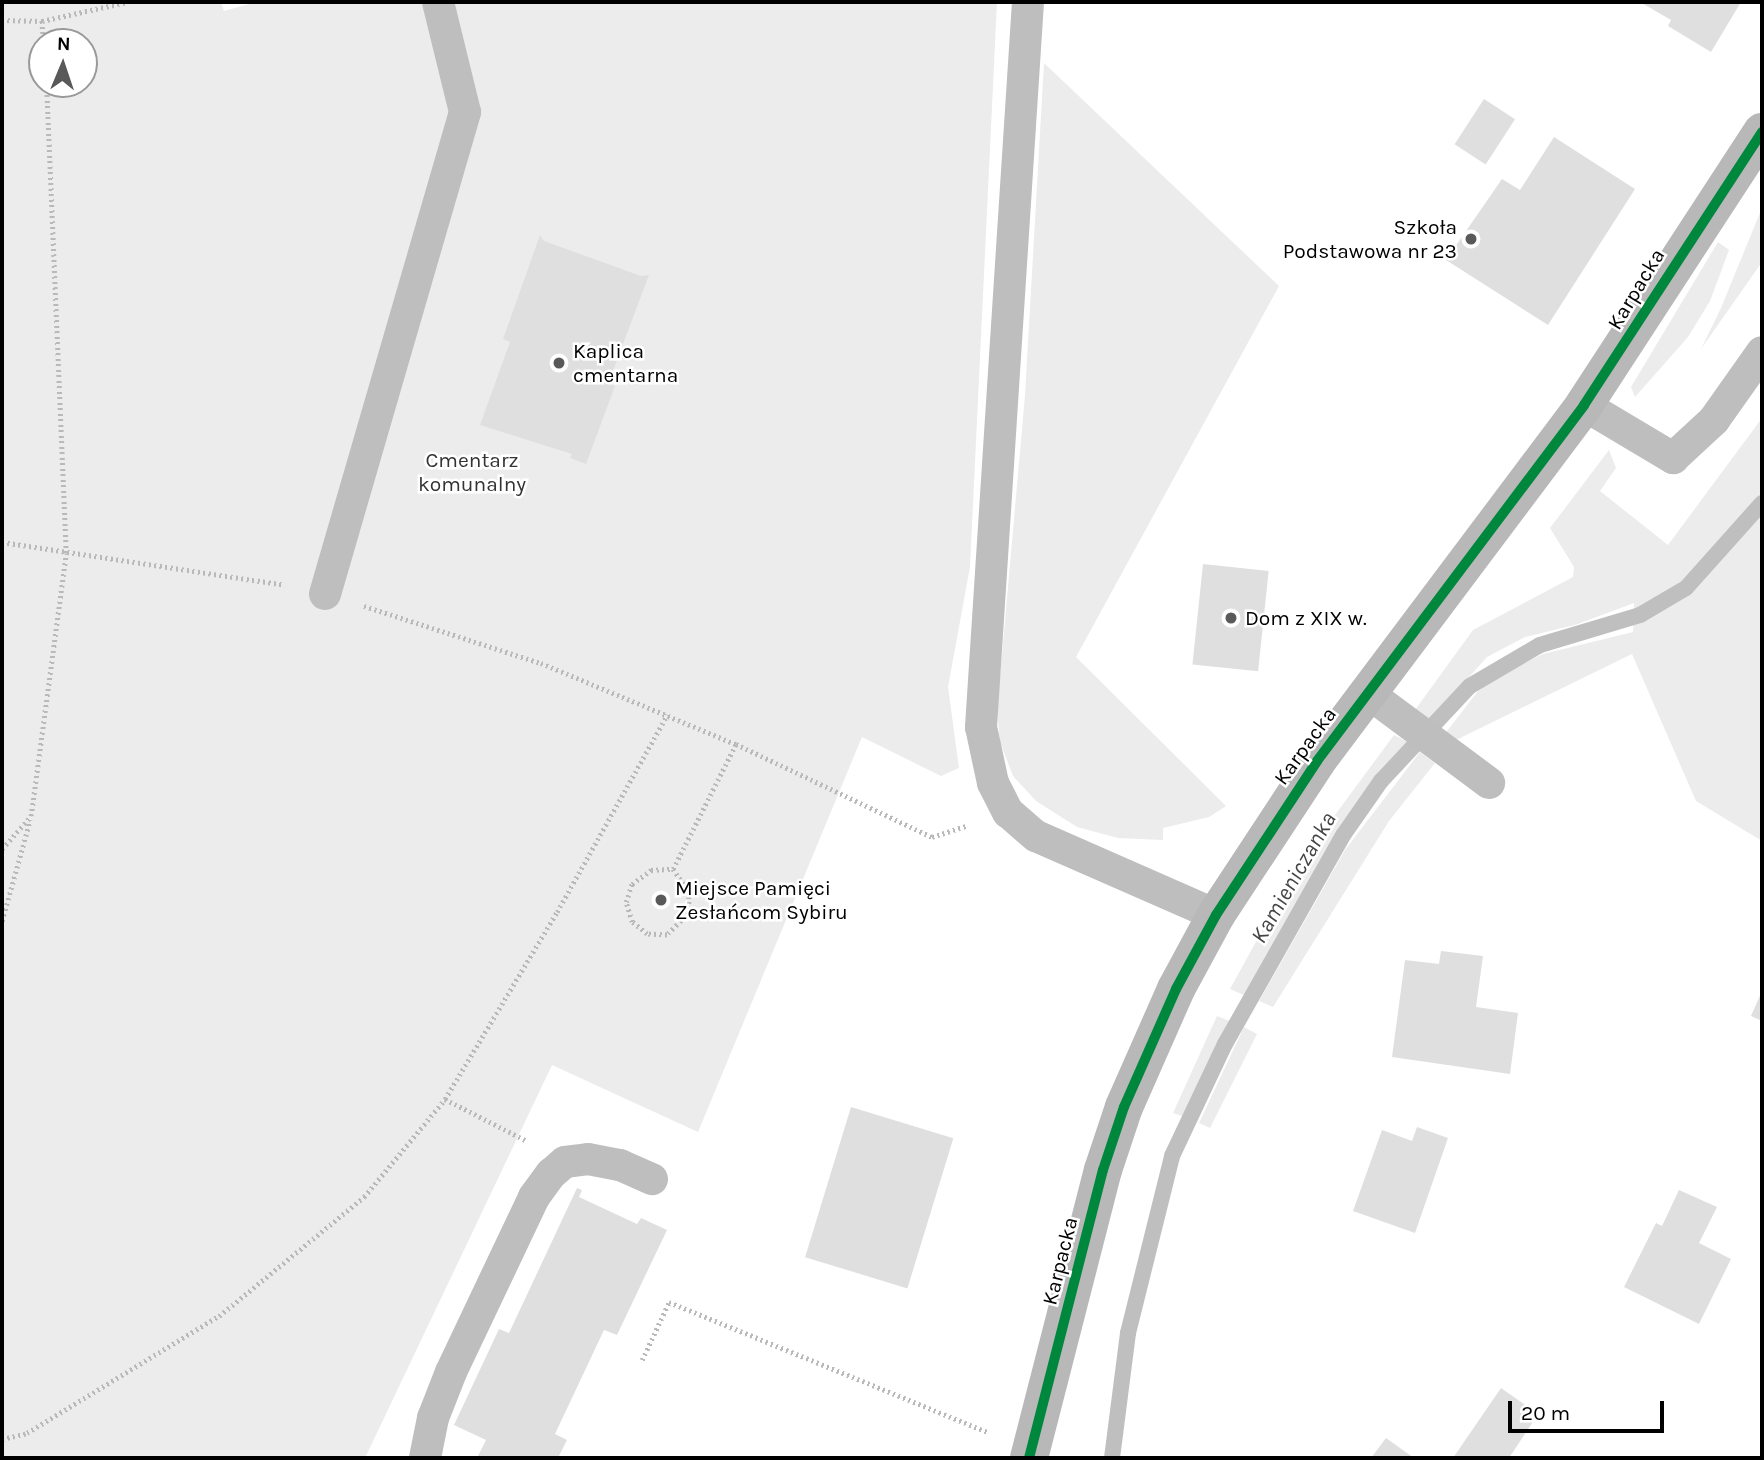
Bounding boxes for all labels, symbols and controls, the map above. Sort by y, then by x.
north arrow [28,28,98,98]
text: N [56,33,71,55]
place label: Szkoła Podstawowa nr 23 [1283,214,1457,264]
marker: Szkoła Podstawowa nr 23 [1463,231,1479,247]
street label: Karpacka [1602,244,1670,334]
place label: Kaplica cmentarna [573,338,678,388]
marker: Kaplica cmentarna [551,355,567,371]
park label: Cmentarz komunalny [418,447,526,497]
place label: Dom z XIX w. [1245,605,1367,631]
marker: Dom z XIX w. [1223,610,1239,626]
street label: Karpacka [1268,702,1342,790]
water label: Kamieniczanka [1245,808,1343,948]
place label: Miejsce Pamięci Zesłańcom Sybiru [675,875,848,925]
marker: Miejsce Pamięci Zesłańcom Sybiru [653,892,669,908]
street label: Karpacka [1037,1214,1083,1308]
scale bar [1512,1386,1668,1430]
text: 20 m [1521,1401,1570,1425]

